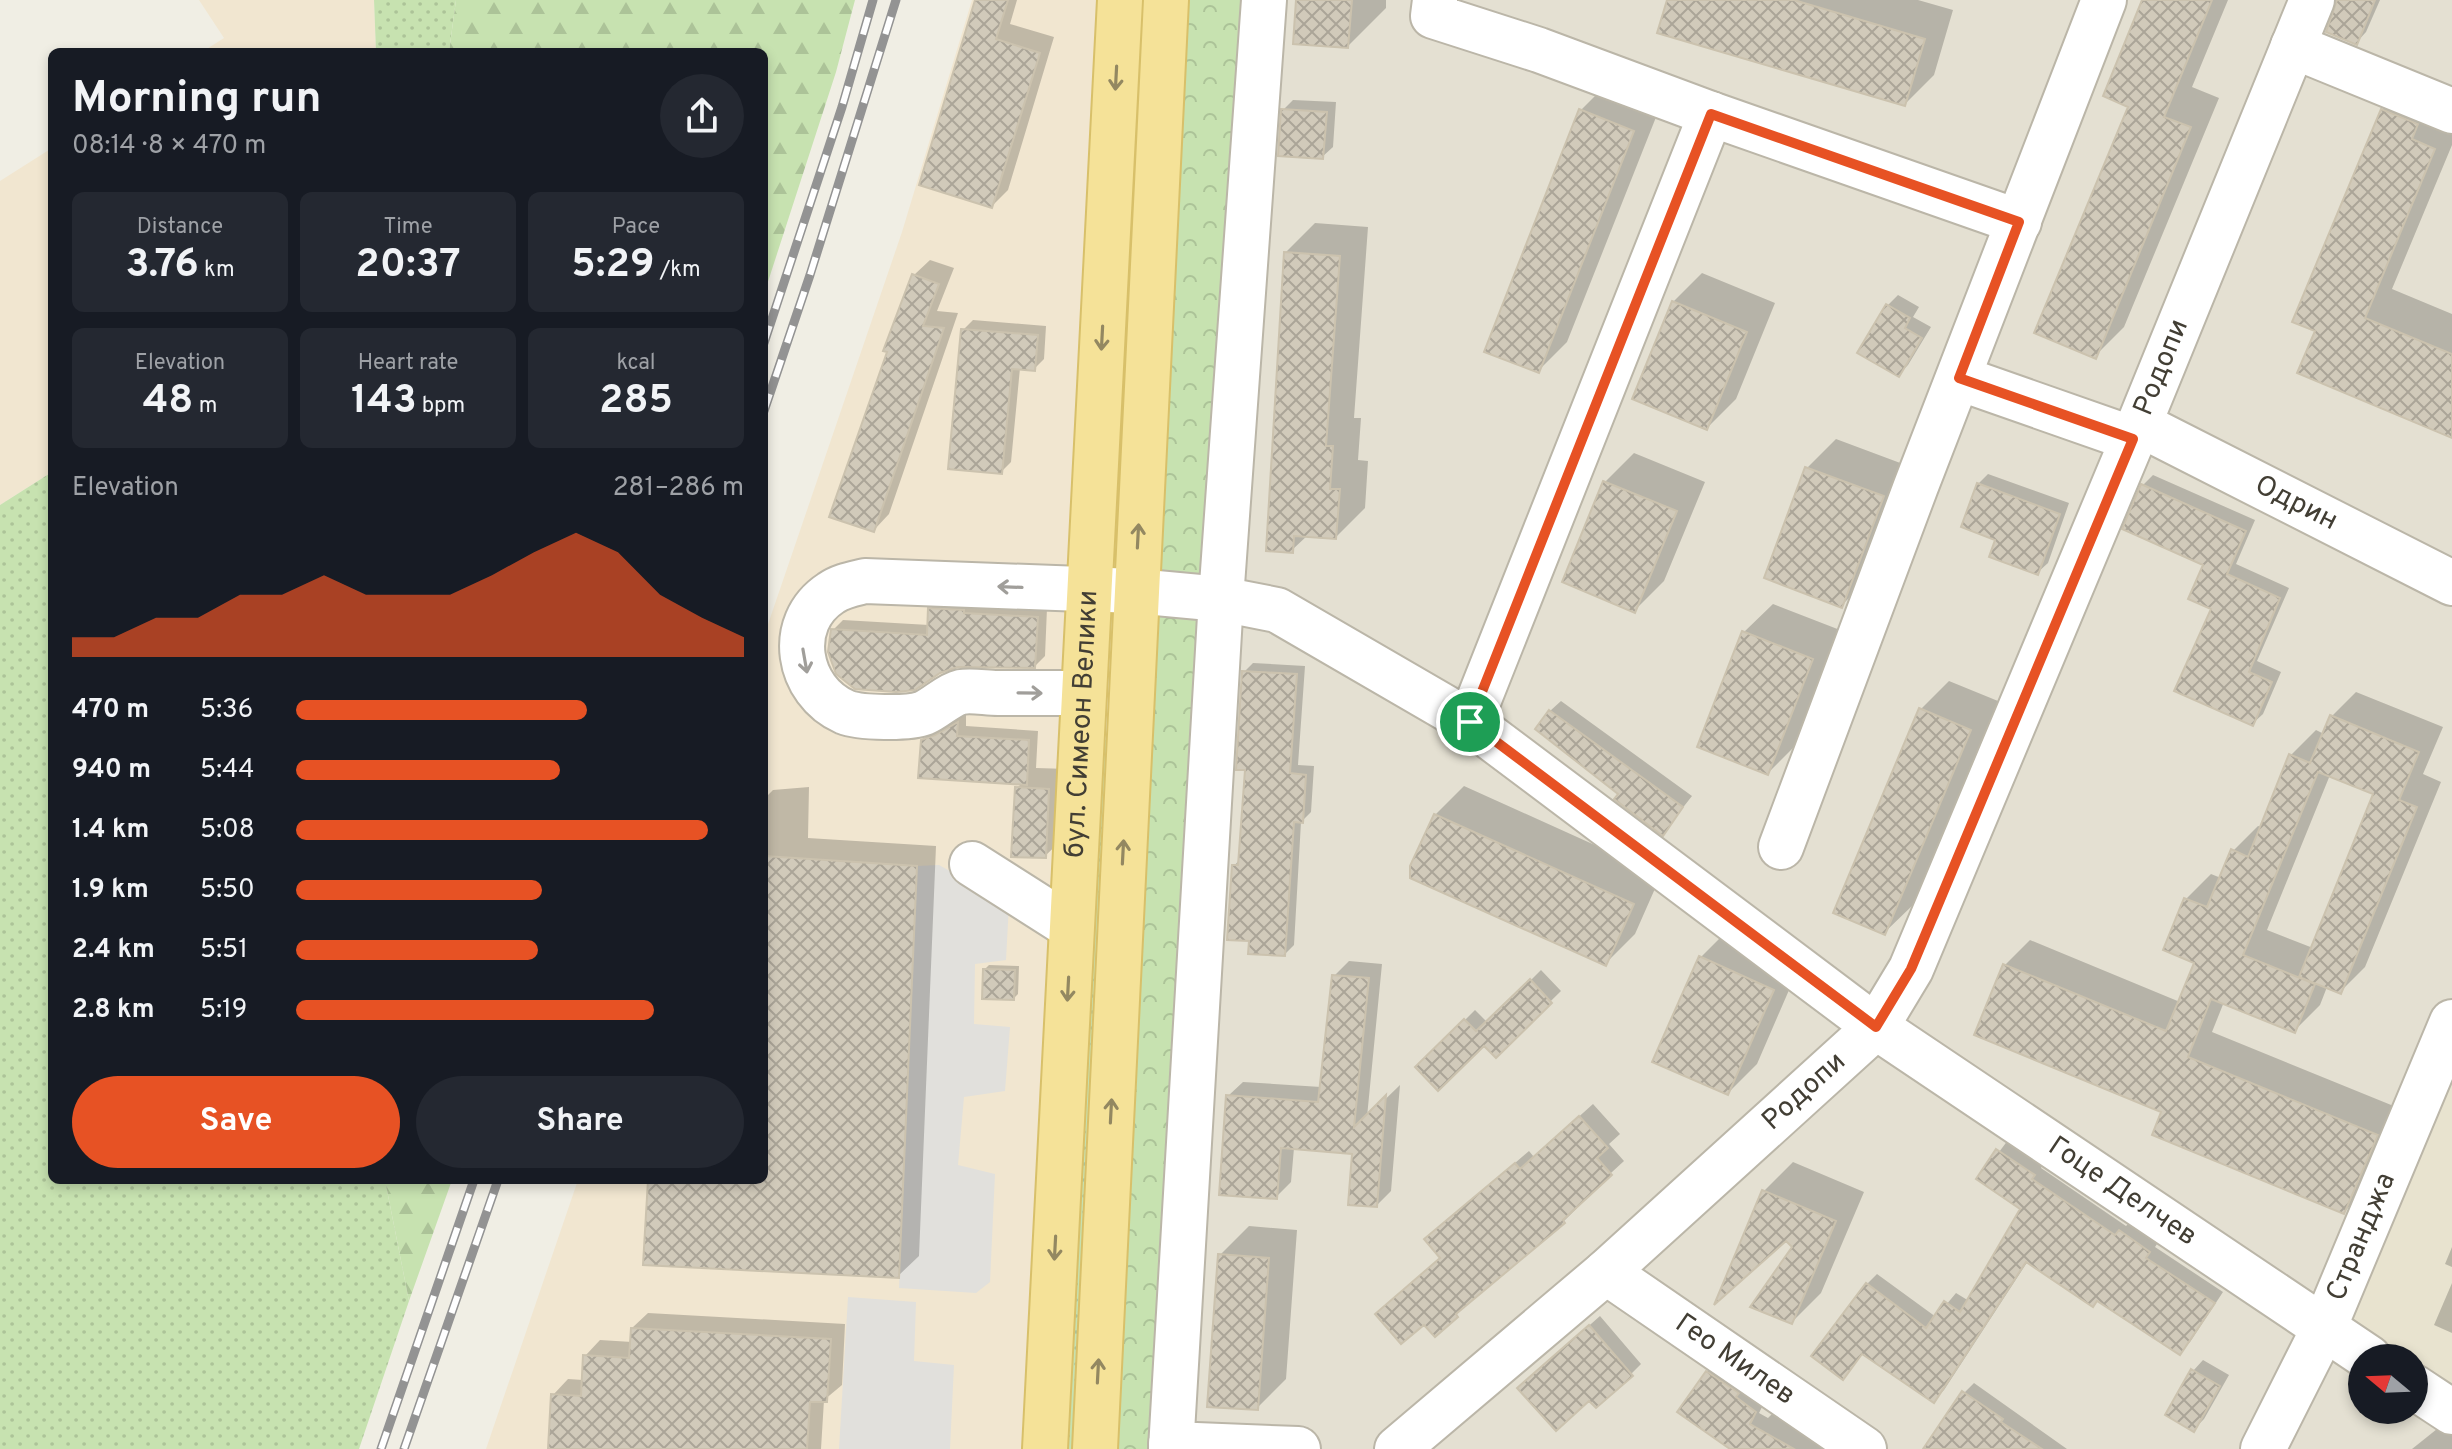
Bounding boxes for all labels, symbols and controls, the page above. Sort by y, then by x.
one-way arrow [1108,64,1123,91]
text: Morning run [72,72,322,128]
button: share [660,74,744,158]
text: 08:14 · 8 × 470 m [72,130,266,163]
text: Distance [137,214,223,241]
text: Time [383,214,433,241]
text: Pace [612,214,660,241]
text: 3.76 [125,241,199,291]
text: 20:37 [355,241,461,291]
text: 5:29 [571,241,655,291]
text: km [199,257,235,284]
text: /km [655,257,701,284]
street label: Родопи [2126,314,2198,421]
one-way arrow [1094,324,1109,350]
text: Elevation [135,350,225,377]
text: Heart rate [358,350,458,377]
text: kcal [616,350,656,377]
text: 48 [143,377,194,427]
text: 143 [351,377,417,427]
text: 285 [599,377,673,427]
text: m [194,393,217,420]
text: bpm [417,393,465,420]
street label: Одрин [2248,468,2343,540]
text: Elevation [72,472,179,505]
text: 281–286 m [613,472,744,505]
one-way arrow [1131,523,1146,550]
one-way arrow [997,580,1024,595]
street label: бул. Симеон Велики [1058,589,1107,859]
one-way arrow [798,648,813,674]
one-way arrow [1016,685,1043,701]
pin [1436,688,1504,756]
text: 470 m [72,694,149,727]
text: 5:36 [200,694,253,727]
icon: arrive [1448,700,1492,744]
text: 940 m [72,754,151,787]
text: 5:44 [200,754,254,787]
text: 1.4 km [72,814,149,847]
text: 5:08 [200,814,255,847]
one-way arrow [1116,839,1131,866]
text: 1.9 km [72,874,149,907]
text: 5:50 [200,874,255,907]
text: 2.4 km [72,934,155,967]
text: 5:51 [200,934,248,967]
one-way arrow [1060,975,1075,1002]
text: 2.8 km [72,994,154,1027]
text: 5:19 [200,994,247,1027]
street label: Родопи [1755,1045,1854,1139]
button: Save [72,1076,400,1168]
button: Share [416,1076,744,1168]
one-way arrow [1103,1098,1118,1125]
street label: Гоце Делчев [2041,1129,2203,1255]
street label: Странджа [2319,1168,2405,1307]
one-way arrow [1048,1234,1063,1261]
street label: Гео Милев [1667,1306,1802,1414]
north arrow [2348,1344,2428,1424]
map controls [2348,1344,2428,1424]
one-way arrow [1091,1358,1106,1385]

